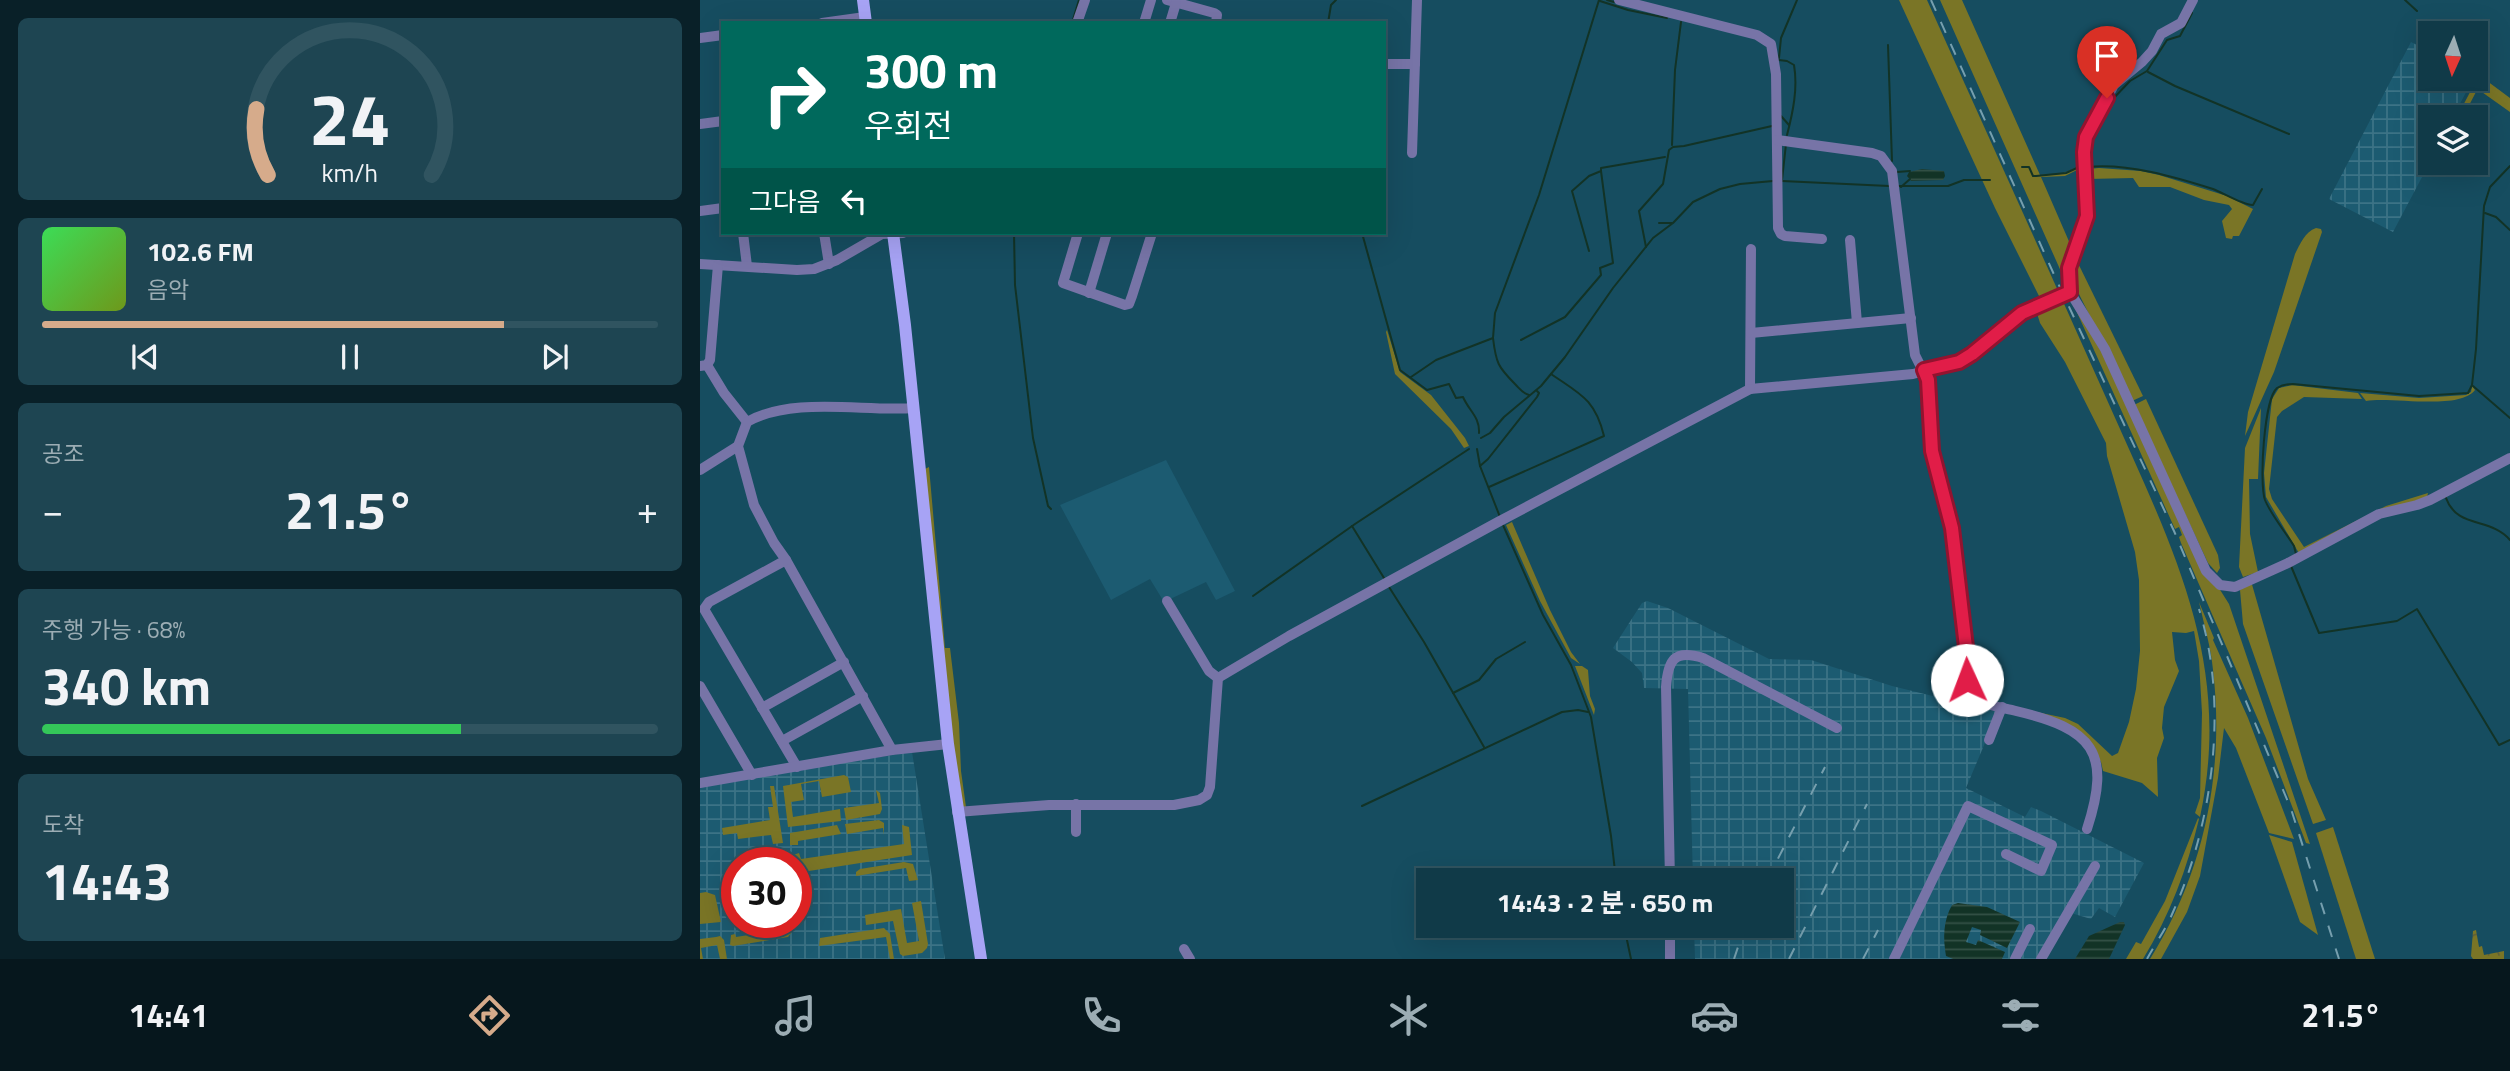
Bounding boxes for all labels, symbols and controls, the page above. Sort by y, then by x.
north arrow [2418,21,2488,91]
map controls [2418,21,2488,175]
pin [2077,26,2137,98]
text: 300 m [864,32,998,107]
icon: arrive [2088,37,2126,75]
icon: right [749,49,840,140]
text: 24 [309,63,391,173]
text: 우회전 [864,101,952,149]
button: layers [2418,105,2488,175]
text: km/h [322,154,378,192]
text: 그다음 [749,182,821,221]
icon: left [835,182,873,220]
text: 102.6 FM [147,232,254,271]
text: 음악 [147,272,189,307]
icon: previous [126,338,164,376]
icon: pause [331,338,369,376]
icon: next [536,338,574,376]
text: 공조 [42,436,84,471]
text: 21.5° [285,470,415,549]
text: − [42,481,63,539]
text: + [637,481,658,539]
text: 주행 가능 · 68% [42,612,185,647]
position arrow [1930,643,2004,717]
text: 340 km [42,646,211,725]
text: 도착 [42,807,84,842]
text: 14:43 [42,841,172,920]
speed limit sign: 30 [721,847,812,938]
text: 14:43 · 2 분 · 650 m [1497,883,1713,922]
text: 14:41 [129,991,208,1039]
icon: directions [465,991,514,1040]
icon: music [771,991,820,1040]
icon: phone [1077,991,1126,1040]
icon: climate [1384,991,1433,1040]
icon: car [1690,991,1739,1040]
icon: filters [1996,991,2045,1040]
text: 21.5° [2302,991,2381,1039]

